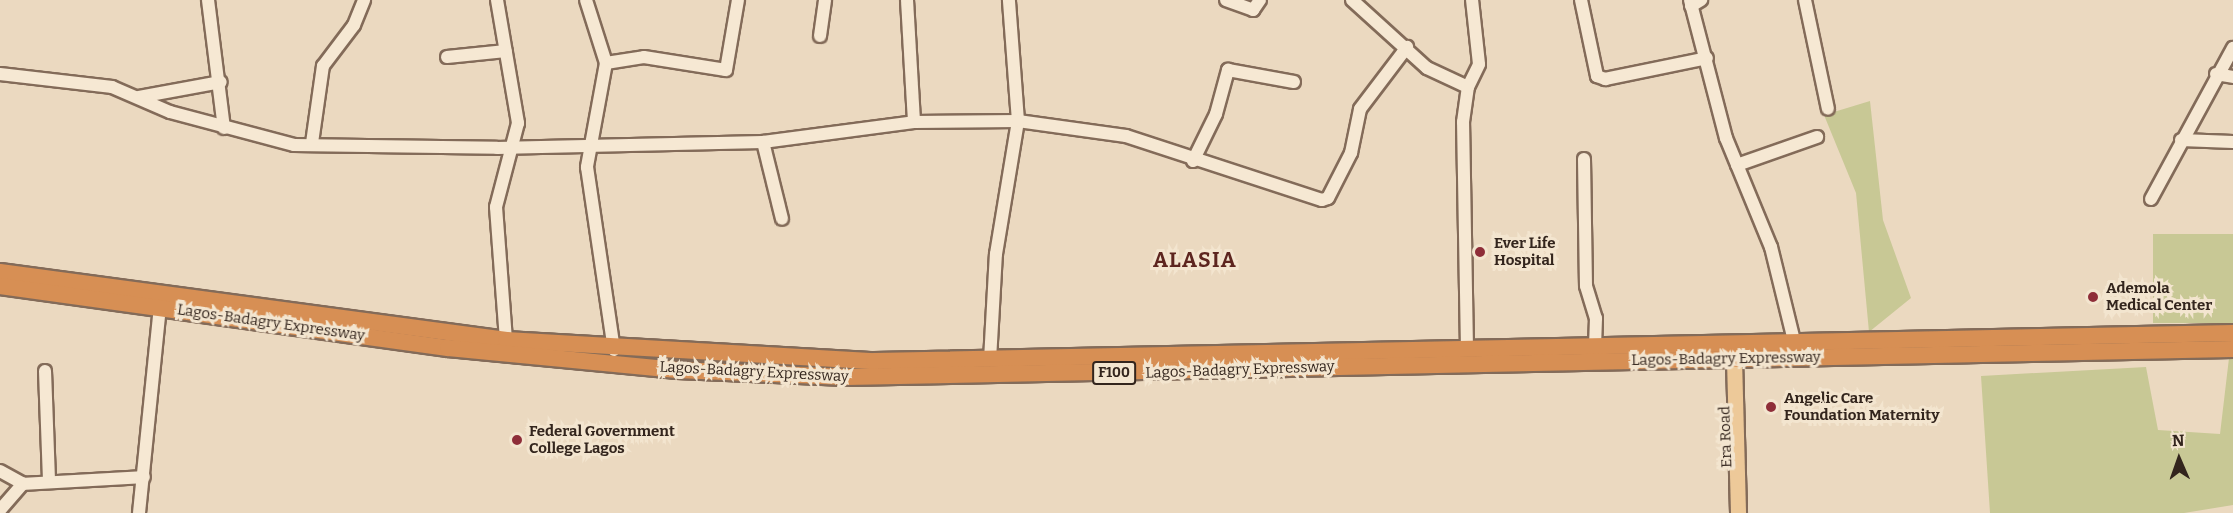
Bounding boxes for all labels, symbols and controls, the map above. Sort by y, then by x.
place label: Ever Life Hospital [1494,234,1555,269]
marker: Ever Life Hospital [1471,243,1489,261]
district label: ALASIA [1153,247,1237,273]
place label: Ademola Medical Center [2106,279,2212,314]
marker: Ademola Medical Center [2084,288,2102,306]
street label: Lagos-Badagry Expressway [176,301,366,345]
street label: Lagos-Badagry Expressway [1631,348,1821,370]
street label: Lagos-Badagry Expressway [659,358,849,386]
street label: Lagos-Badagry Expressway [1145,358,1335,382]
road number: F100 [1092,362,1136,384]
place label: Angelic Care Foundation Maternity [1784,389,1939,424]
marker: Angelic Care Foundation Maternity [1762,398,1780,416]
street label: Era Road [1716,406,1736,468]
place label: Federal Government College Lagos [529,422,675,457]
north arrow [2149,429,2209,489]
text: N [2172,431,2185,450]
marker: Federal Government College Lagos [510,433,524,447]

